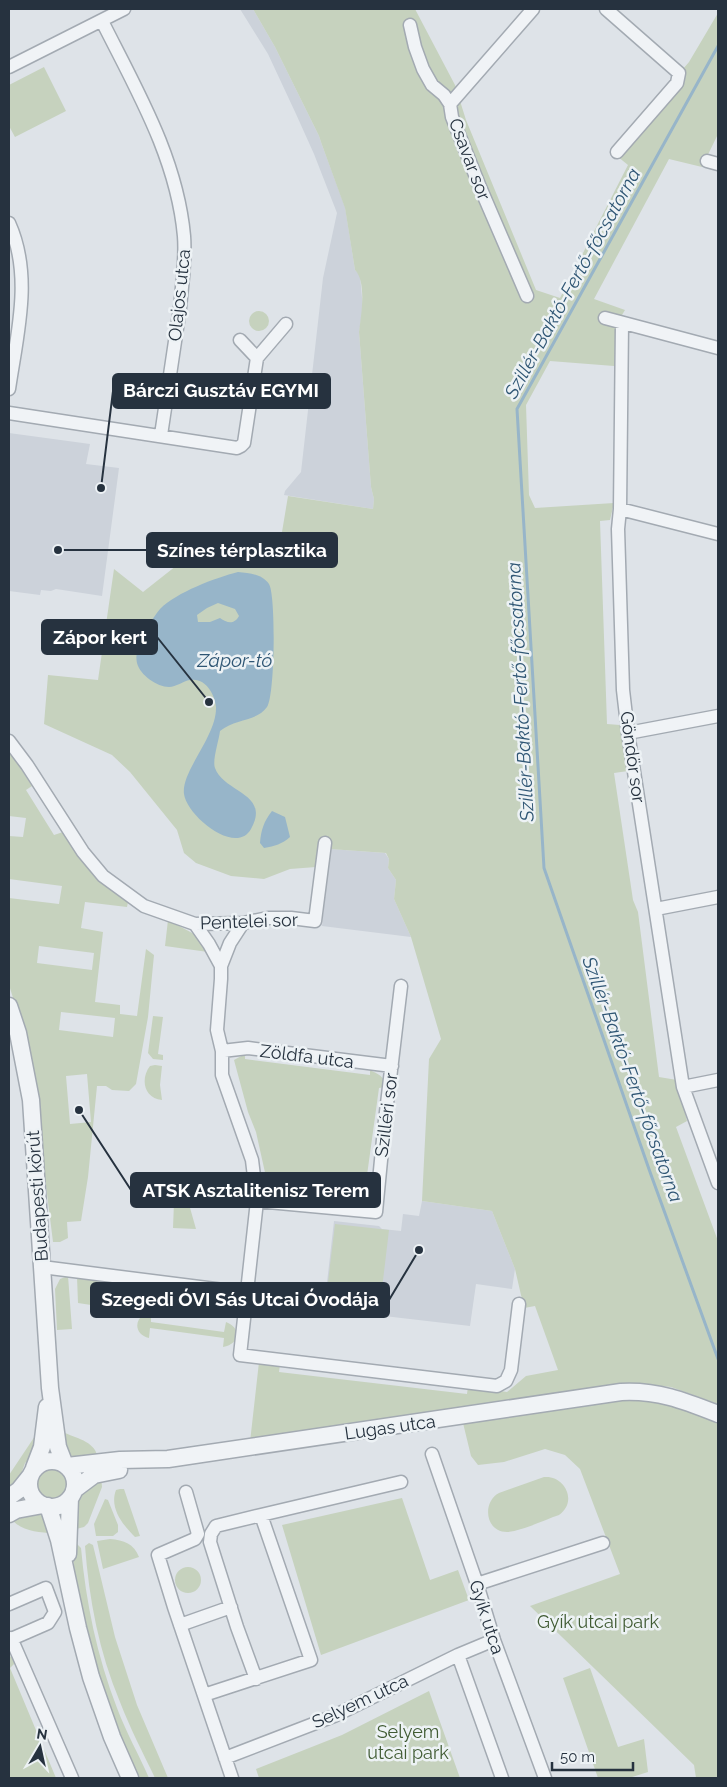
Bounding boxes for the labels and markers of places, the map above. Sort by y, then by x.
callout: Bárczi Gusztáv EGYMI [113,374,330,408]
callout: Színes térplasztika [147,533,337,567]
callout: Zápor kert [42,620,157,654]
callout: ATSK Asztalitenisz Terem [131,1173,380,1207]
callout: Szegedi ÓVI Sás Utcai Óvodája [91,1283,389,1317]

